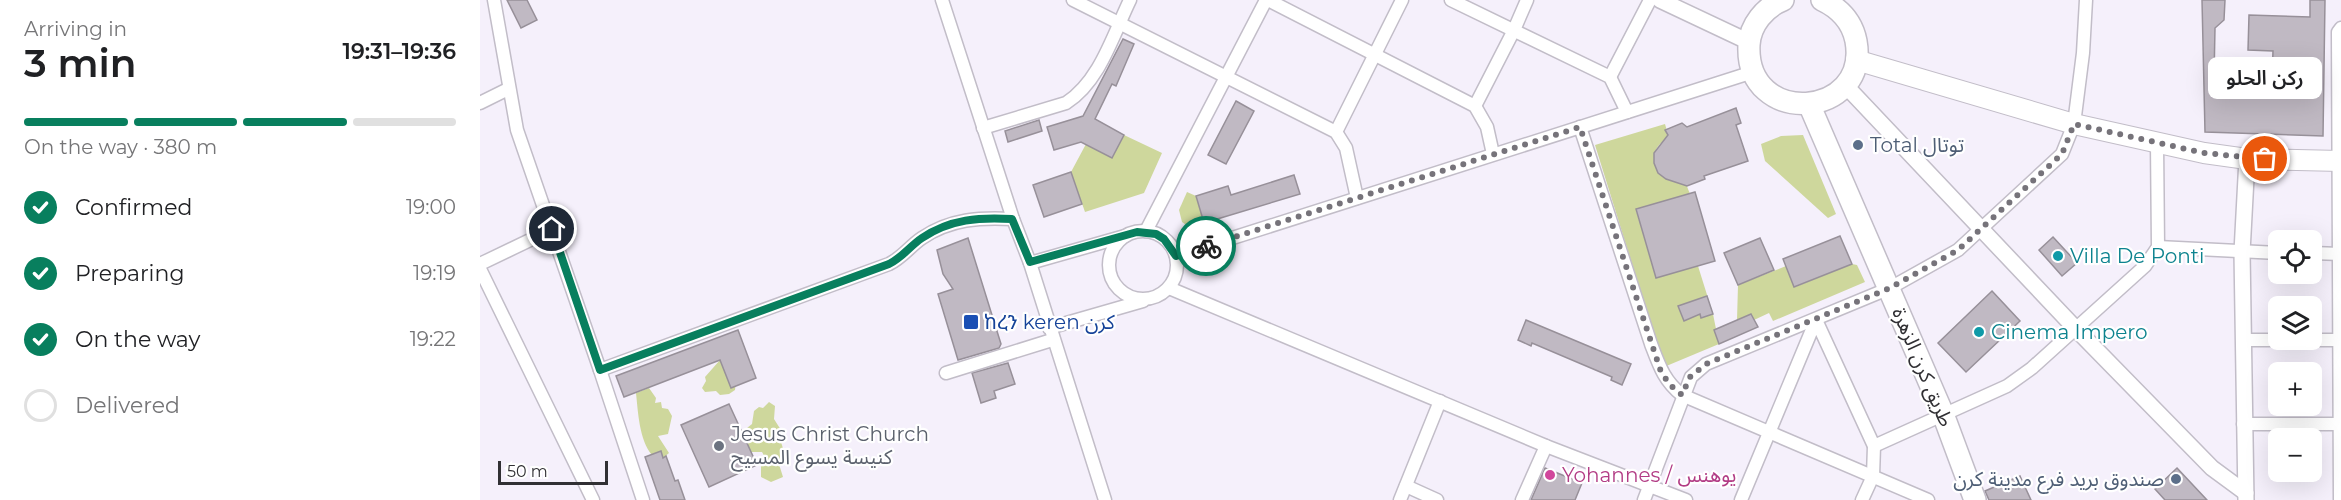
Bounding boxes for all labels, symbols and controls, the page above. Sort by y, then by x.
text: Arriving in [24,17,127,41]
text: 19:31–19:36 [343,38,456,65]
text: 3 min [24,39,137,87]
callout: ركن الحلو [2208,57,2322,99]
text: ركن الحلو [2226,66,2304,90]
place label: Total توتال [1870,133,1964,157]
pin [2239,133,2290,184]
text: On the way · 380 m [24,135,217,159]
marker: Total توتال [1851,138,1865,152]
icon: bag [2248,142,2281,175]
icon: check [24,191,57,224]
text: Confirmed [75,194,192,221]
text: 19:00 [406,195,456,219]
pin [526,203,577,254]
icon: home [535,212,568,245]
courier [1176,216,1236,276]
icon: bike [1190,230,1223,263]
map controls [2268,230,2322,482]
button: locate [2268,230,2322,284]
place label: Villa De Ponti [2070,244,2204,268]
marker: Villa De Ponti [2051,249,2065,263]
icon: check [24,257,57,290]
text: Preparing [75,260,184,287]
text: 19:19 [413,261,456,285]
button: layers [2268,296,2322,350]
street label: طريق كرن الزهرة [1886,304,1959,431]
place label: ከረን keren كرن [984,310,1116,334]
marker: ከረን keren كرن [962,313,980,331]
place label: Cinema Impero [1991,320,2148,344]
icon: check [24,323,57,356]
marker: Cinema Impero [1972,325,1986,339]
text: On the way [75,326,200,353]
text: 19:22 [410,327,456,351]
button: + [2268,362,2322,416]
text: Delivered [75,392,180,419]
place label: Jesus Christ Church كنيسة يسوع المسيح [730,422,929,472]
button: − [2268,428,2322,482]
marker: Jesus Christ Church كنيسة يسوع المسيح [712,439,726,453]
scale bar [498,458,608,486]
text: 50 m [507,462,548,481]
place label: Yohannes / يوهنس [1562,463,1737,487]
place label: صندوق بريد فرع مدينة كرن [1953,467,2164,494]
marker: Yohannes / يوهنس [1543,468,1557,482]
marker: صندوق بريد فرع مدينة كرن [2169,472,2183,486]

